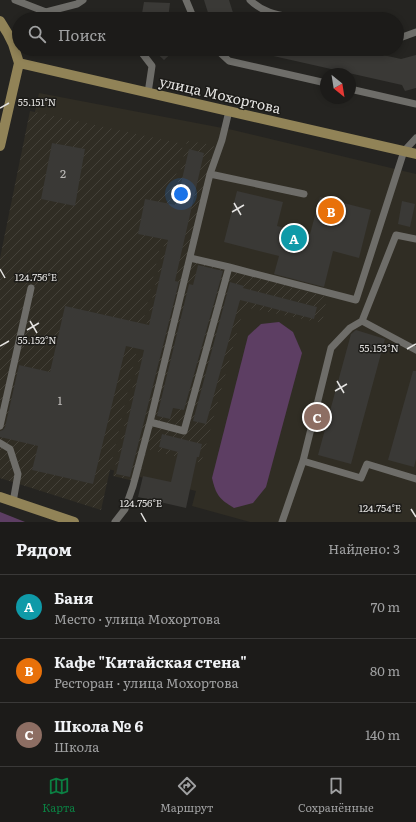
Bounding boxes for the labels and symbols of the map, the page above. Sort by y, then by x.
north arrow [320,68,356,104]
street label: улица Мохортова [158,70,283,118]
text: 55.151°N [18,94,56,109]
house number: 2 [60,164,66,182]
your location [171,184,191,204]
pin: B [318,196,344,226]
pin: A [281,223,307,253]
text: 124.756°E [15,269,57,284]
text: 55.152°N [17,332,57,347]
text: 55.153°N [359,340,399,355]
house number: 1 [58,391,63,409]
pin: C [304,402,330,432]
text: 124.756°E [120,495,162,510]
text: 124.754°E [359,500,401,515]

